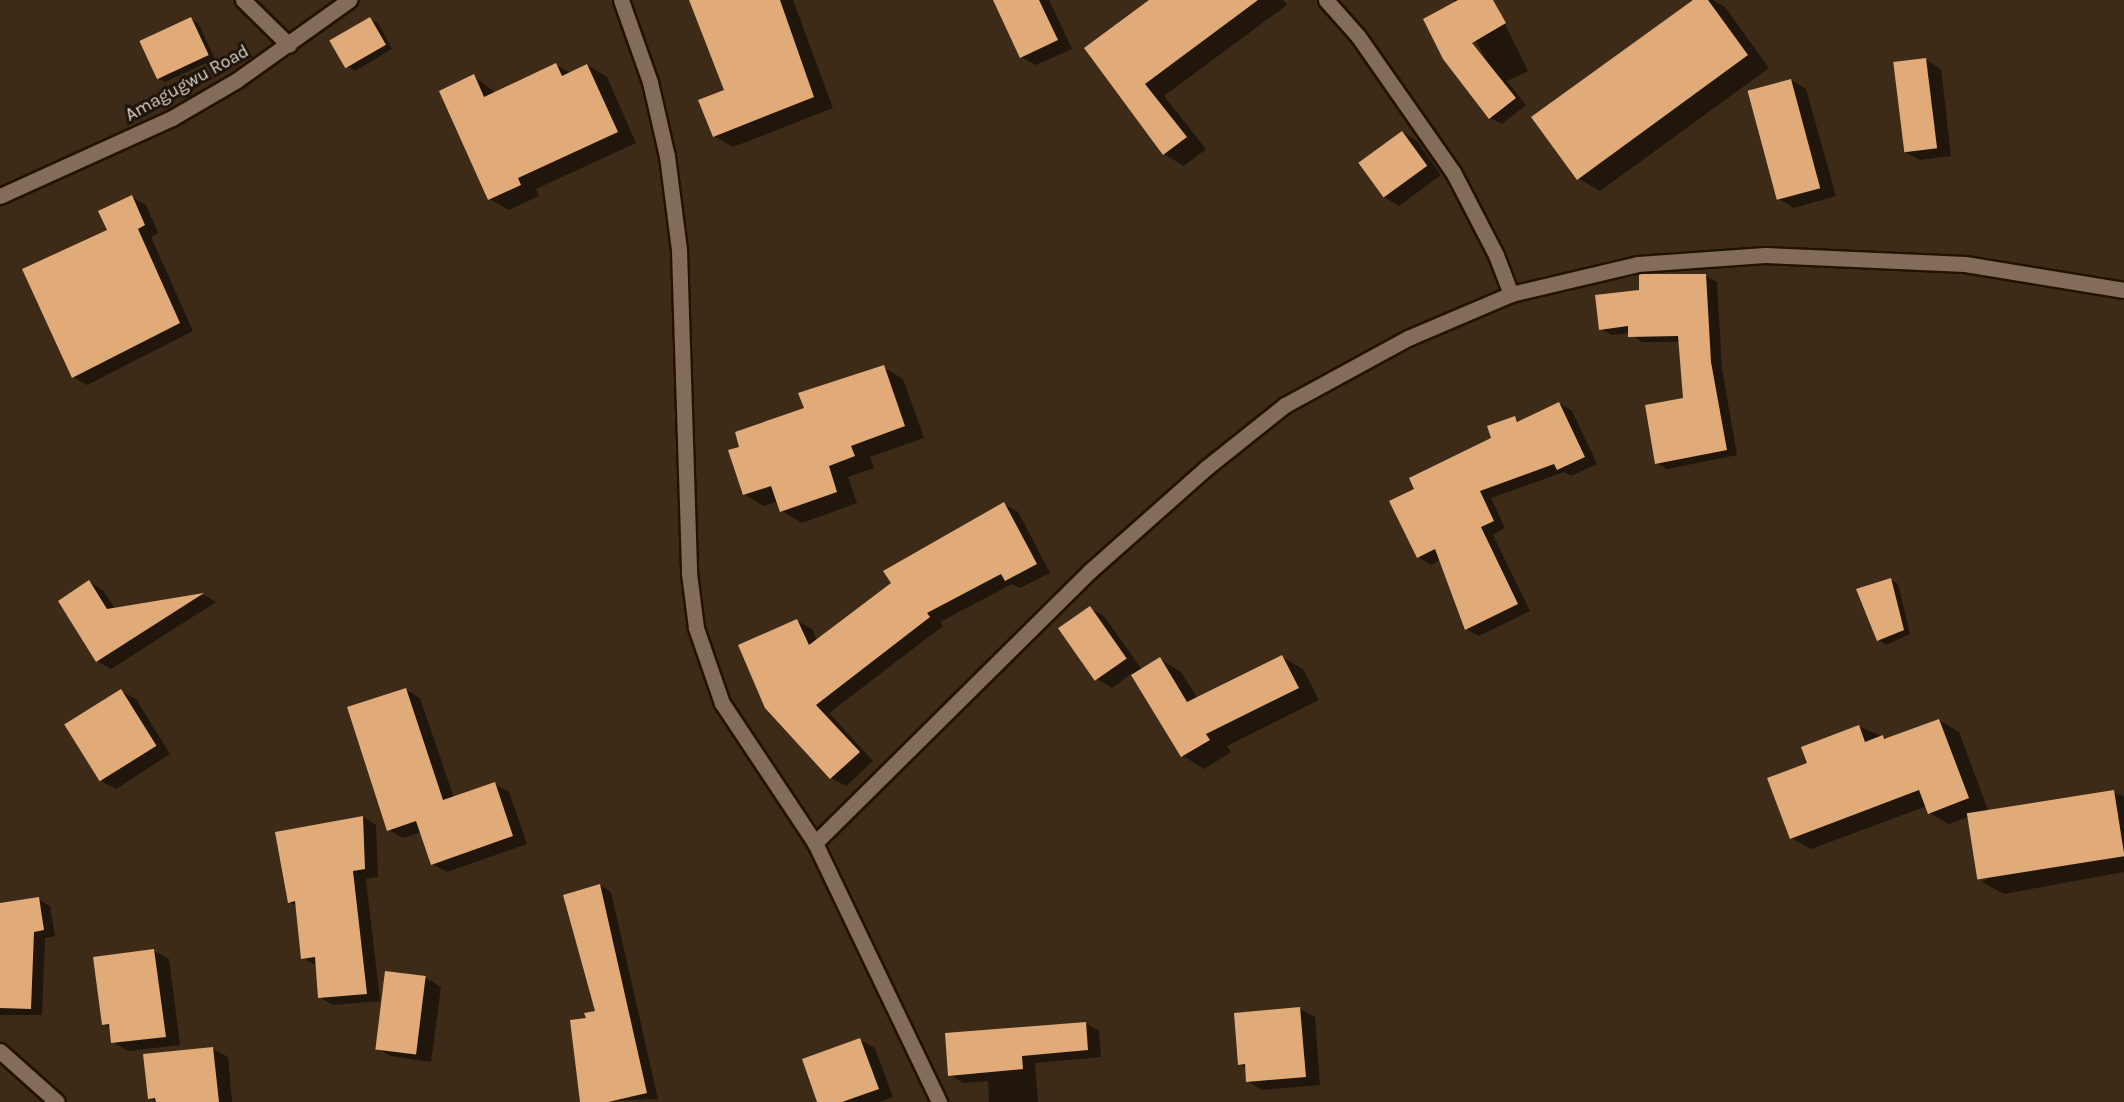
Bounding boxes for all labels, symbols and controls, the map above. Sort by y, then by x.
street label: Amagugwu Road [121,40,253,126]

